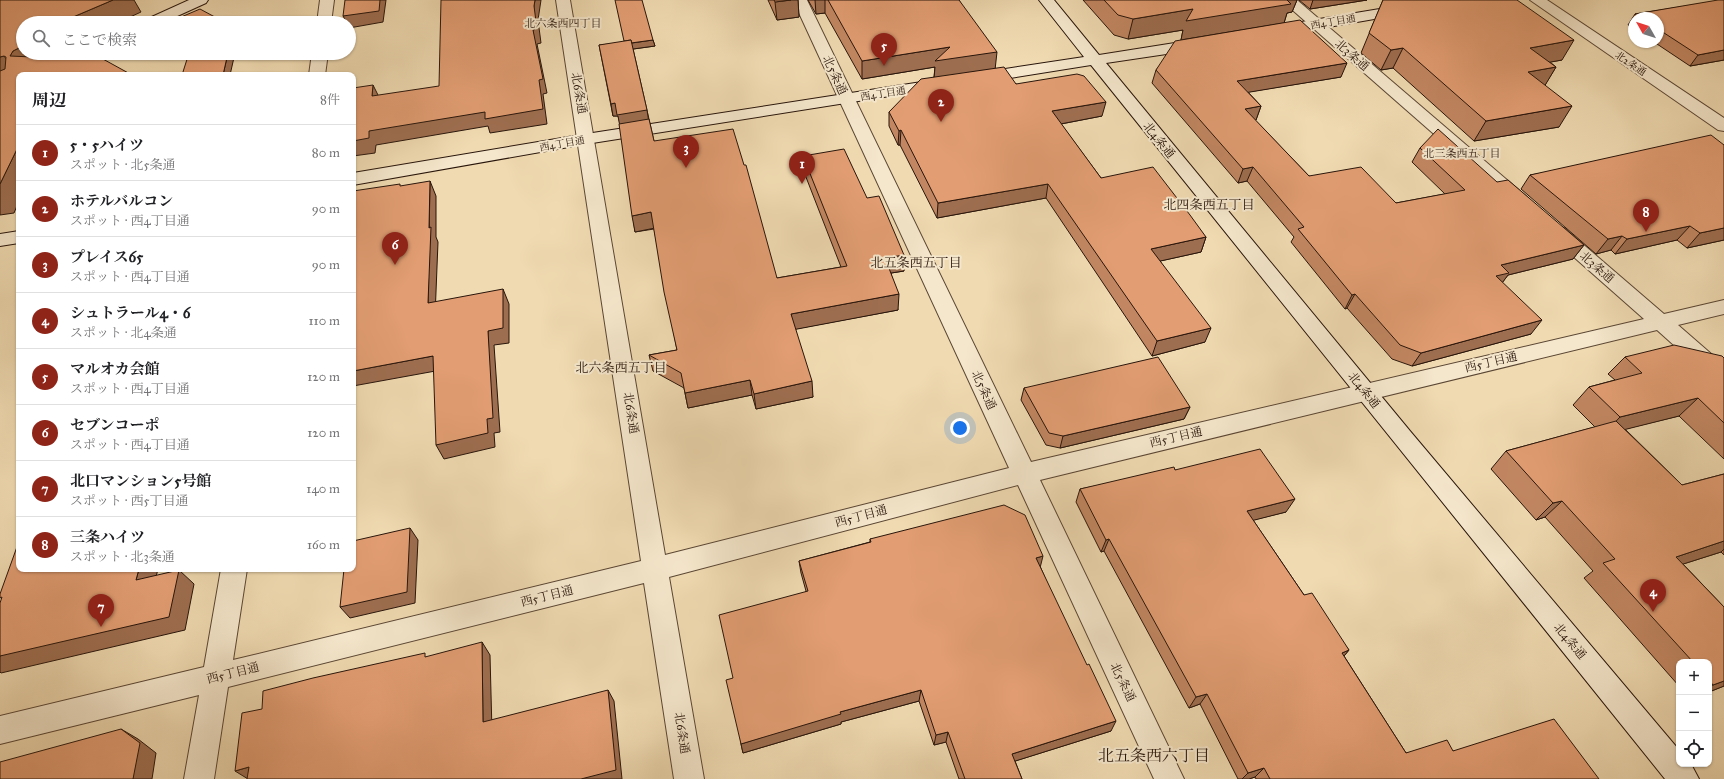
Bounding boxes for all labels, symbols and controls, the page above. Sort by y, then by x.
street label: 西4丁目通 [1310,12,1357,32]
north arrow [1628,12,1664,48]
search box [16,16,356,60]
district label: 北六条西四丁目 [525,17,602,30]
icon: search [30,27,52,49]
text: ここで検索 [62,31,137,49]
pin: 5 [871,33,897,66]
street label: 北3条通 [1332,36,1372,74]
street label: 北2条通 [1613,49,1648,79]
street label: 北5条通 [820,53,850,97]
street label: 北6条通 [568,71,590,115]
street label: 西4丁目通 [860,84,907,103]
pin: 2 [928,89,954,122]
text: 周辺 [32,90,66,111]
text: 8件 [320,92,340,108]
street label: 北4条通 [1140,119,1178,161]
street label: 西4丁目通 [539,134,586,154]
pin: 3 [673,135,699,168]
text: 5・5ハイツ [70,136,144,154]
text: 1 [42,145,48,161]
text: 80 m [312,145,340,161]
district label: 北三条西五丁目 [1424,147,1501,160]
pin: 1 [789,151,815,184]
text: スポット · 北5条通 [70,157,175,173]
text: ホテルバルコン [70,192,173,210]
district label: 北四条西五丁目 [1163,197,1255,213]
pin: 8 [1633,199,1659,232]
text: 2 [42,201,48,217]
text: 90 m [312,201,340,217]
text: スポット · 西4丁目通 [70,213,190,229]
pin: 6 [382,232,408,265]
text: プレイス65 [70,248,143,266]
street label: 北3条通 [1577,248,1617,286]
district label: 北五条西五丁目 [870,255,962,271]
text: 3 [42,257,48,273]
text: 90 m [312,257,340,273]
text: スポット · 西4丁目通 [70,269,190,285]
text: シュトラール4・6 [70,304,190,322]
text: 4 [41,313,49,329]
text: 110 m [308,313,340,329]
text: スポット · 北4条通 [70,325,177,341]
street label: 西5丁目通 [1463,349,1519,375]
text: マルオカ会館 [70,360,160,378]
district label: 北六条西五丁目 [575,360,667,376]
street label: 北5条通 [969,368,999,412]
text: 5 [42,369,48,385]
text: 120 m [307,369,340,385]
street label: 北4条通 [1345,369,1383,411]
text: スポット · 西4丁目通 [70,381,190,397]
street label: 北6条通 [621,391,641,435]
text: セブンコーポ [70,416,159,434]
your location [950,418,970,438]
street label: 西5丁目通 [1148,424,1204,450]
text: 6 [42,425,48,441]
text: 120 m [307,425,340,441]
text: スポット · 西4丁目通 [70,437,190,453]
text: 北口マンション5号館 [70,472,211,490]
text: 7 [42,481,48,497]
text: 140 m [306,481,340,497]
text: スポット · 西5丁目通 [70,493,188,509]
street label: 西5丁目通 [833,502,889,530]
text: 三条ハイツ [70,528,145,546]
text: 8 [42,537,48,553]
text: 160 m [307,537,340,553]
text: スポット · 北3条通 [70,549,175,565]
pin: 4 [1640,579,1666,612]
street label: 西5丁目通 [519,583,575,609]
pin: 7 [88,594,114,627]
street label: 北4条通 [1551,620,1589,662]
map controls [1676,659,1712,767]
button: + [1676,659,1712,695]
street label: 西5丁目通 [205,660,261,686]
street label: 北5条通 [1108,660,1138,704]
button: − [1676,695,1712,731]
street label: 北6条通 [672,711,692,755]
button: locate [1676,731,1712,767]
district label: 北五条西六丁目 [1098,746,1210,765]

